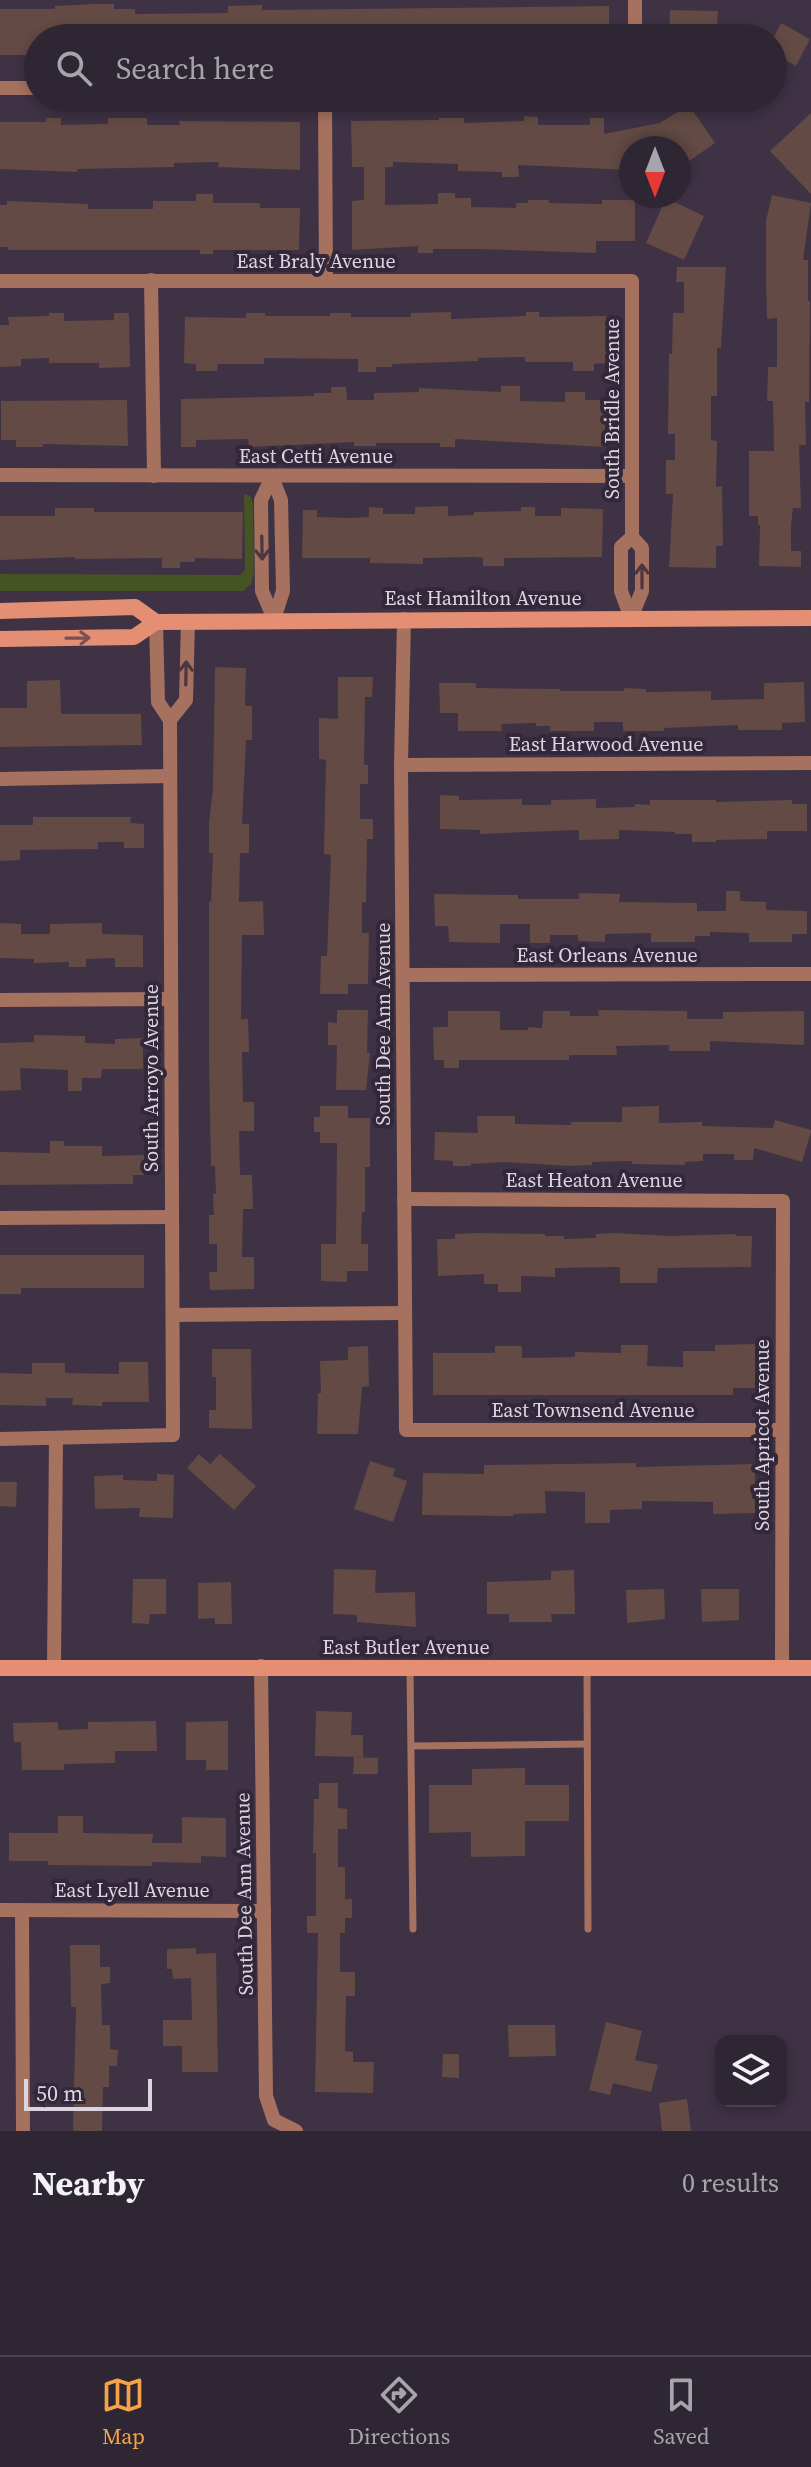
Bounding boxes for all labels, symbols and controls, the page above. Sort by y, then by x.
search box [24,24,787,112]
icon: search [52,46,96,90]
text: Search here [116,48,274,89]
north arrow [619,136,691,208]
street label: East Braly Avenue [236,247,396,275]
street label: South Bridle Avenue [598,319,626,499]
street label: East Cetti Avenue [239,442,393,470]
one-way arrow [254,534,269,561]
one-way arrow [634,563,650,590]
street label: East Hamilton Avenue [384,584,582,612]
one-way arrow [64,630,91,646]
one-way arrow [179,660,194,687]
street label: East Harwood Avenue [509,730,703,758]
street label: South Dee Ann Avenue [369,923,397,1125]
street label: East Orleans Avenue [516,941,698,969]
street label: South Arroyo Avenue [137,984,165,1172]
street label: East Heaton Avenue [505,1166,683,1194]
street label: South Apricot Avenue [748,1339,776,1531]
street label: East Townsend Avenue [491,1396,695,1424]
street label: East Butler Avenue [322,1633,490,1661]
street label: South Dee Ann Avenue [228,1792,260,1996]
street label: East Lyell Avenue [54,1876,210,1904]
map controls [715,2035,787,2107]
button: layers [715,2035,787,2107]
scale bar [24,2075,152,2111]
text: 50 m [36,2078,83,2108]
text: Nearby [32,2160,145,2206]
text: 0 results [682,2165,779,2201]
tab: Map [101,2373,145,2451]
tab: Directions [348,2373,450,2451]
tab: Saved [653,2373,710,2451]

